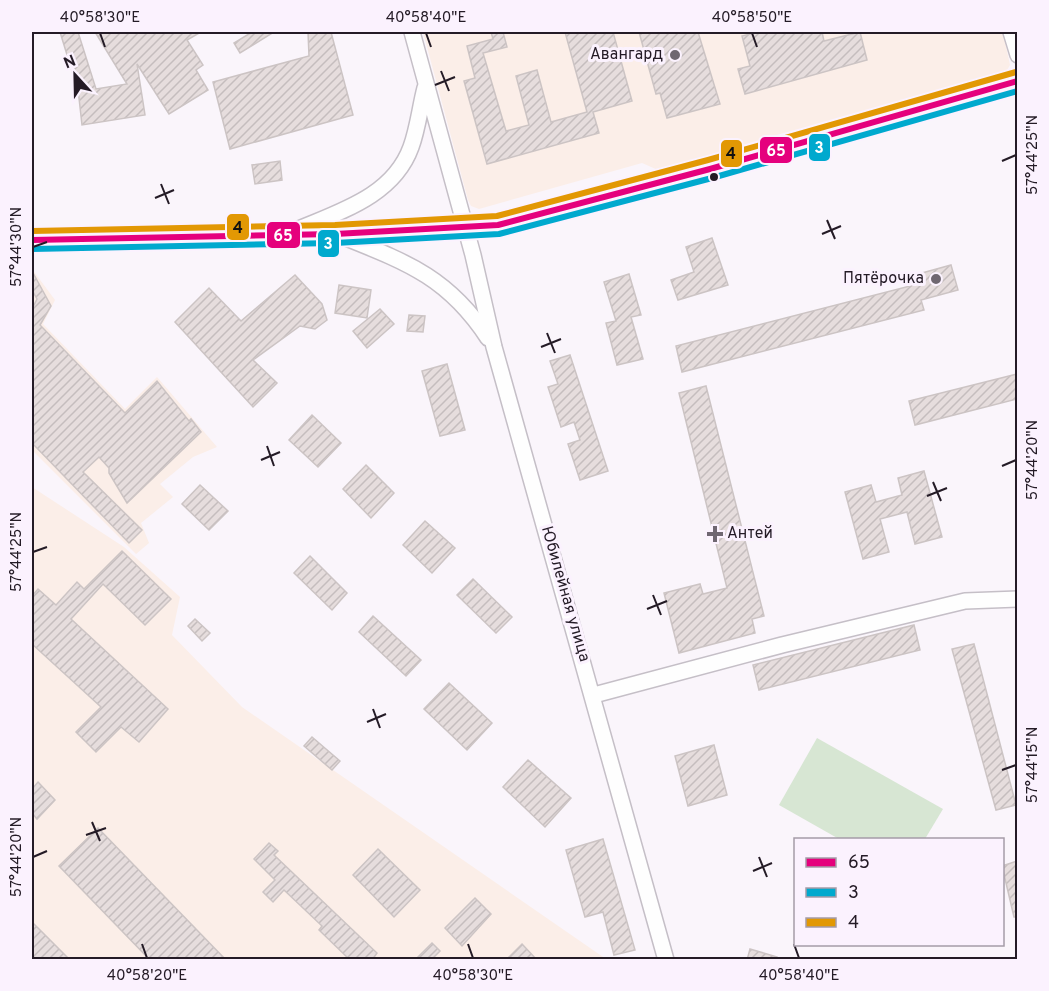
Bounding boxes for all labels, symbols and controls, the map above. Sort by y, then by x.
text: 40°58'30"E [60,9,140,28]
text: 40°58'40"E [386,9,466,28]
text: 40°58'50"E [712,9,792,28]
north arrow [45,45,105,105]
place label: Авангард [590,45,663,65]
marker: Авангард [668,48,682,62]
text: N [61,52,79,74]
text: 57°44'25"N [1024,115,1043,195]
line badge: 3 [808,133,831,162]
line badge: 65 [759,136,793,164]
line badge: 4 [720,139,743,168]
text: 3 [814,139,824,159]
text: 65 [766,142,786,162]
text: 4 [726,145,736,165]
unlabelled marker [708,171,720,183]
text: 57°44'30"N [8,207,27,287]
line badge: 4 [226,213,250,241]
text: 4 [233,219,243,239]
line badge: 65 [266,221,301,249]
text: 65 [273,227,293,247]
line badge: 3 [317,229,340,258]
text: 3 [323,235,333,255]
place label: Пятёрочка [843,269,924,289]
marker: Пятёрочка [929,272,943,286]
text: 57°44'20"N [1024,420,1043,500]
text: 57°44'25"N [8,512,27,592]
street label: Юбилейная улица [536,524,594,664]
place label: Антей [727,524,773,544]
marker: Антей [708,527,722,541]
text: 57°44'15"N [1024,727,1043,803]
text: 57°44'20"N [8,817,27,897]
legend [794,838,1004,946]
text: 65 [848,852,870,875]
text: 3 [848,882,859,905]
text: 4 [848,912,859,935]
text: 40°58'20"E [107,967,187,986]
text: 40°58'30"E [433,967,513,986]
text: 40°58'40"E [759,967,839,986]

